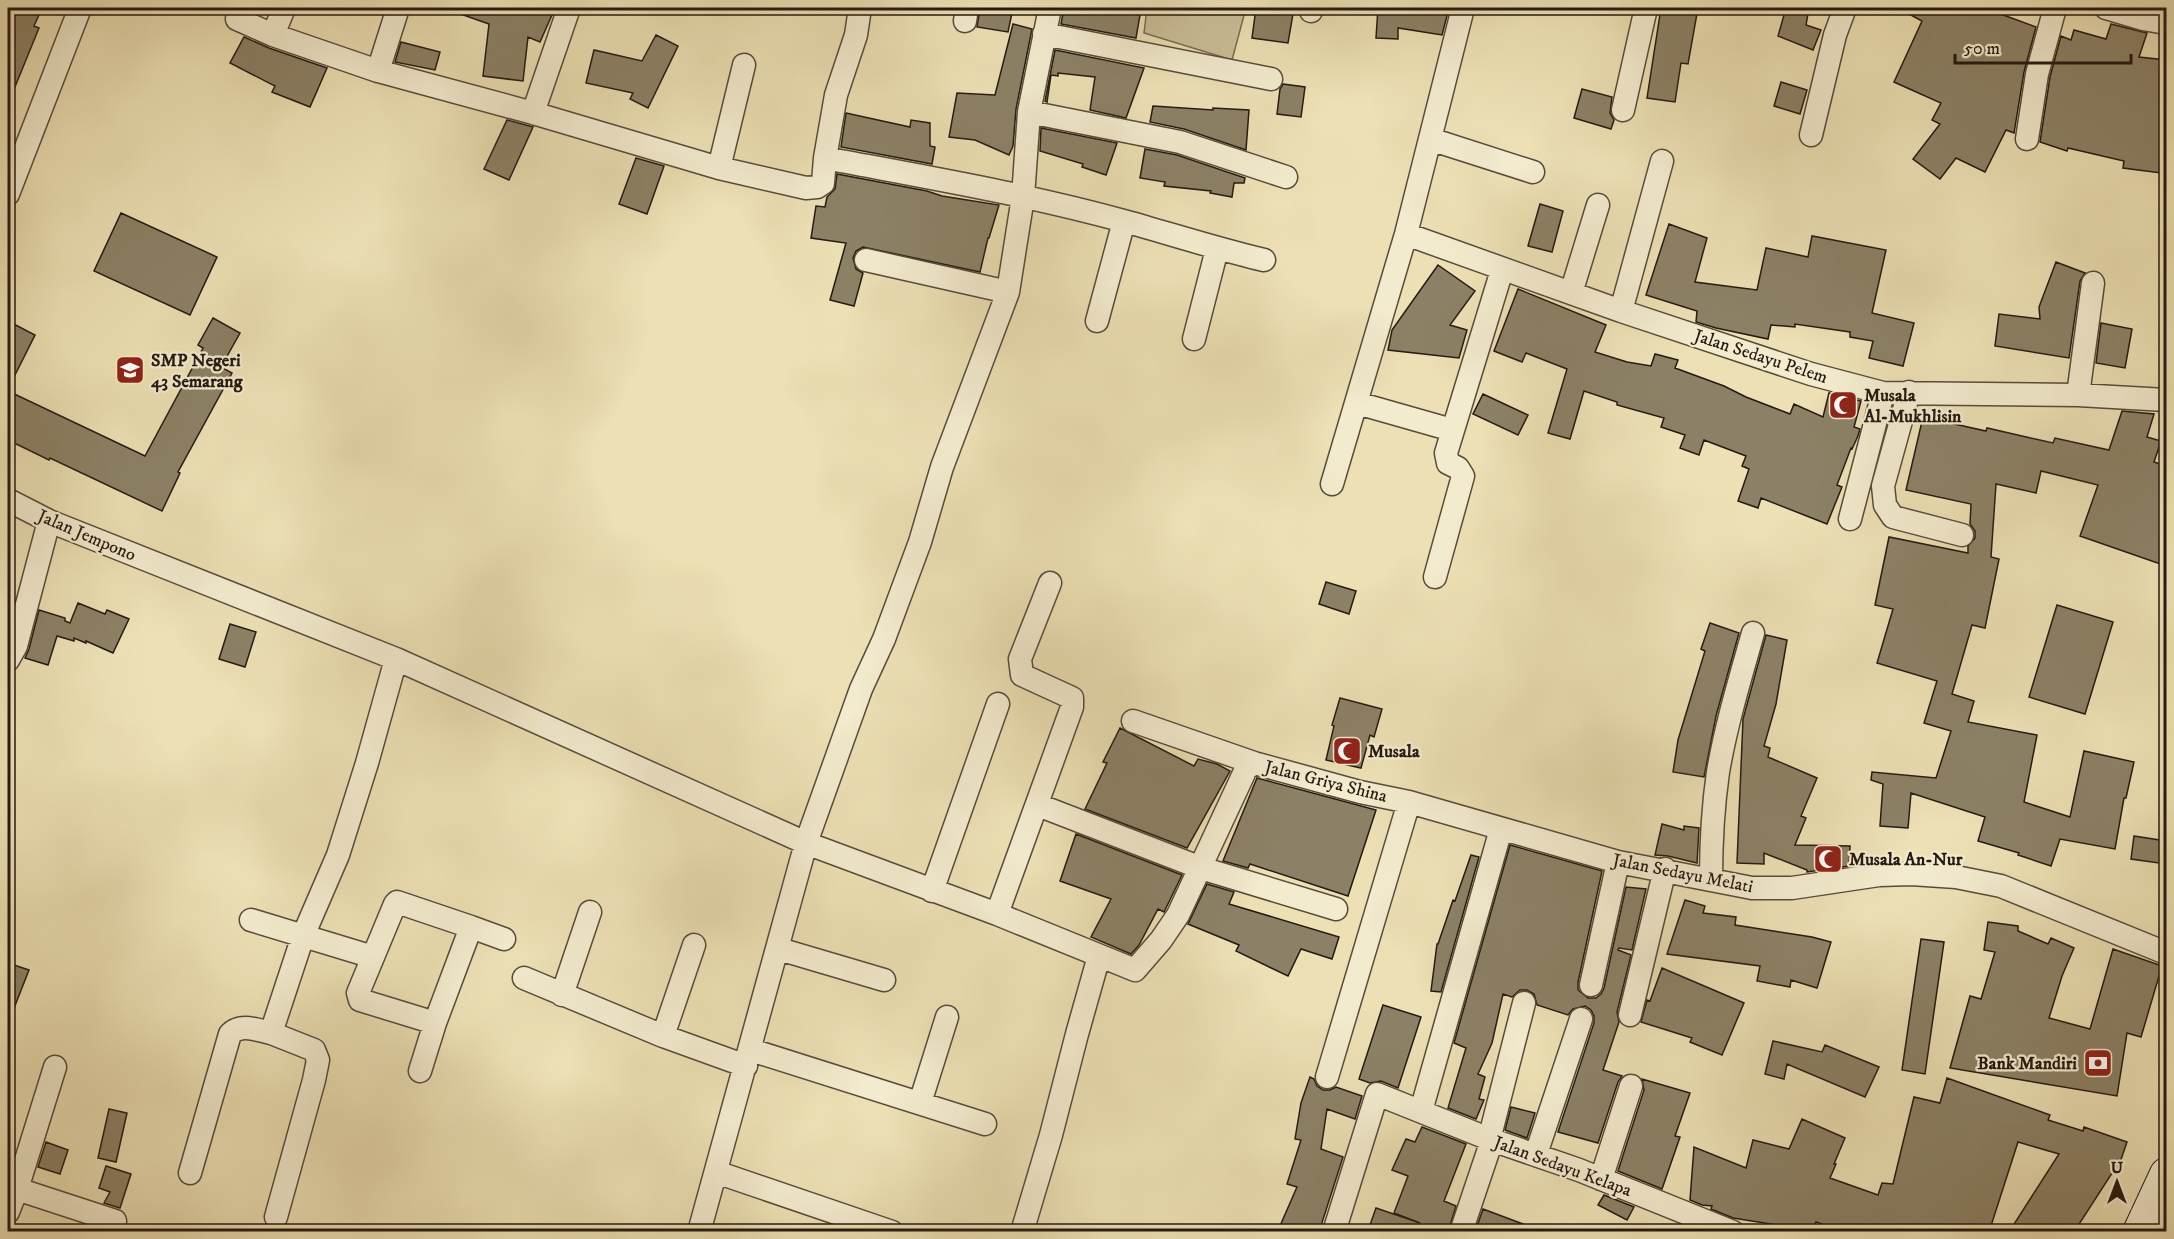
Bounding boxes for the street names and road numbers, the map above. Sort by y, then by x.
street label: Jalan Sedayu Pelem [1689,324,1830,389]
street label: Jalan Jempono [32,505,139,567]
street label: Jalan Griya Shina [1260,756,1390,808]
street label: Jalan Sedayu Melati [1609,849,1755,898]
street label: Jalan Sedayu Kelapa [1489,1131,1635,1202]

